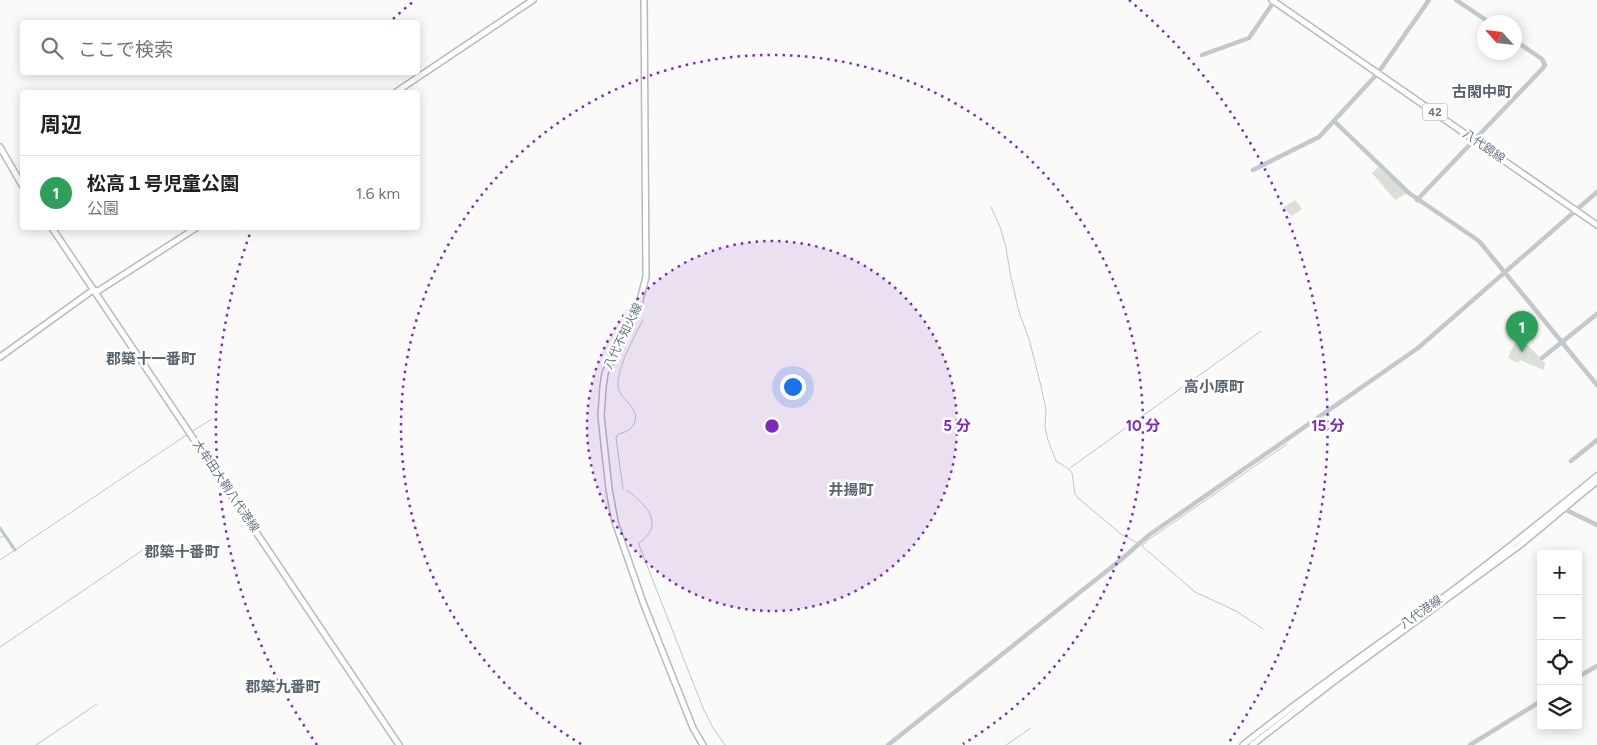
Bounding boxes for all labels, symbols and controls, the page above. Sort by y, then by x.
north arrow [1477,15,1522,60]
search box [20,20,420,75]
icon: search [38,34,66,62]
text: ここで検索 [78,38,173,61]
district label: 古閑中町 [1452,83,1512,101]
road number: 42 [1422,104,1448,120]
text: 周辺 [40,112,82,137]
street label: 八代鏡線 [1460,126,1508,166]
text: 松高１号児童公園 [87,172,239,195]
text: 1 [53,184,59,203]
text: 1.6 km [356,184,400,203]
text: 公園 [87,199,119,218]
street label: 八代不知火線 [601,301,645,371]
pin: 1 [1506,311,1538,352]
district label: 郡築十一番町 [106,350,196,368]
your location [780,374,806,400]
district label: 高小原町 [1184,378,1244,396]
centre of rings [763,417,781,435]
text: 5 分 [943,417,971,435]
text: 10 分 [1126,417,1160,435]
text: 15 分 [1311,417,1345,435]
street label: 大牟田大鞘八代港線 [190,437,262,535]
district label: 井揚町 [828,481,874,499]
district label: 郡築十番町 [144,543,220,561]
map controls [1537,550,1582,730]
button: + [1537,550,1582,595]
street label: 八代港線 [1397,592,1445,632]
button: − [1537,595,1582,640]
button: locate [1537,640,1582,685]
district label: 郡築九番町 [245,678,321,696]
button: layers [1537,685,1582,730]

